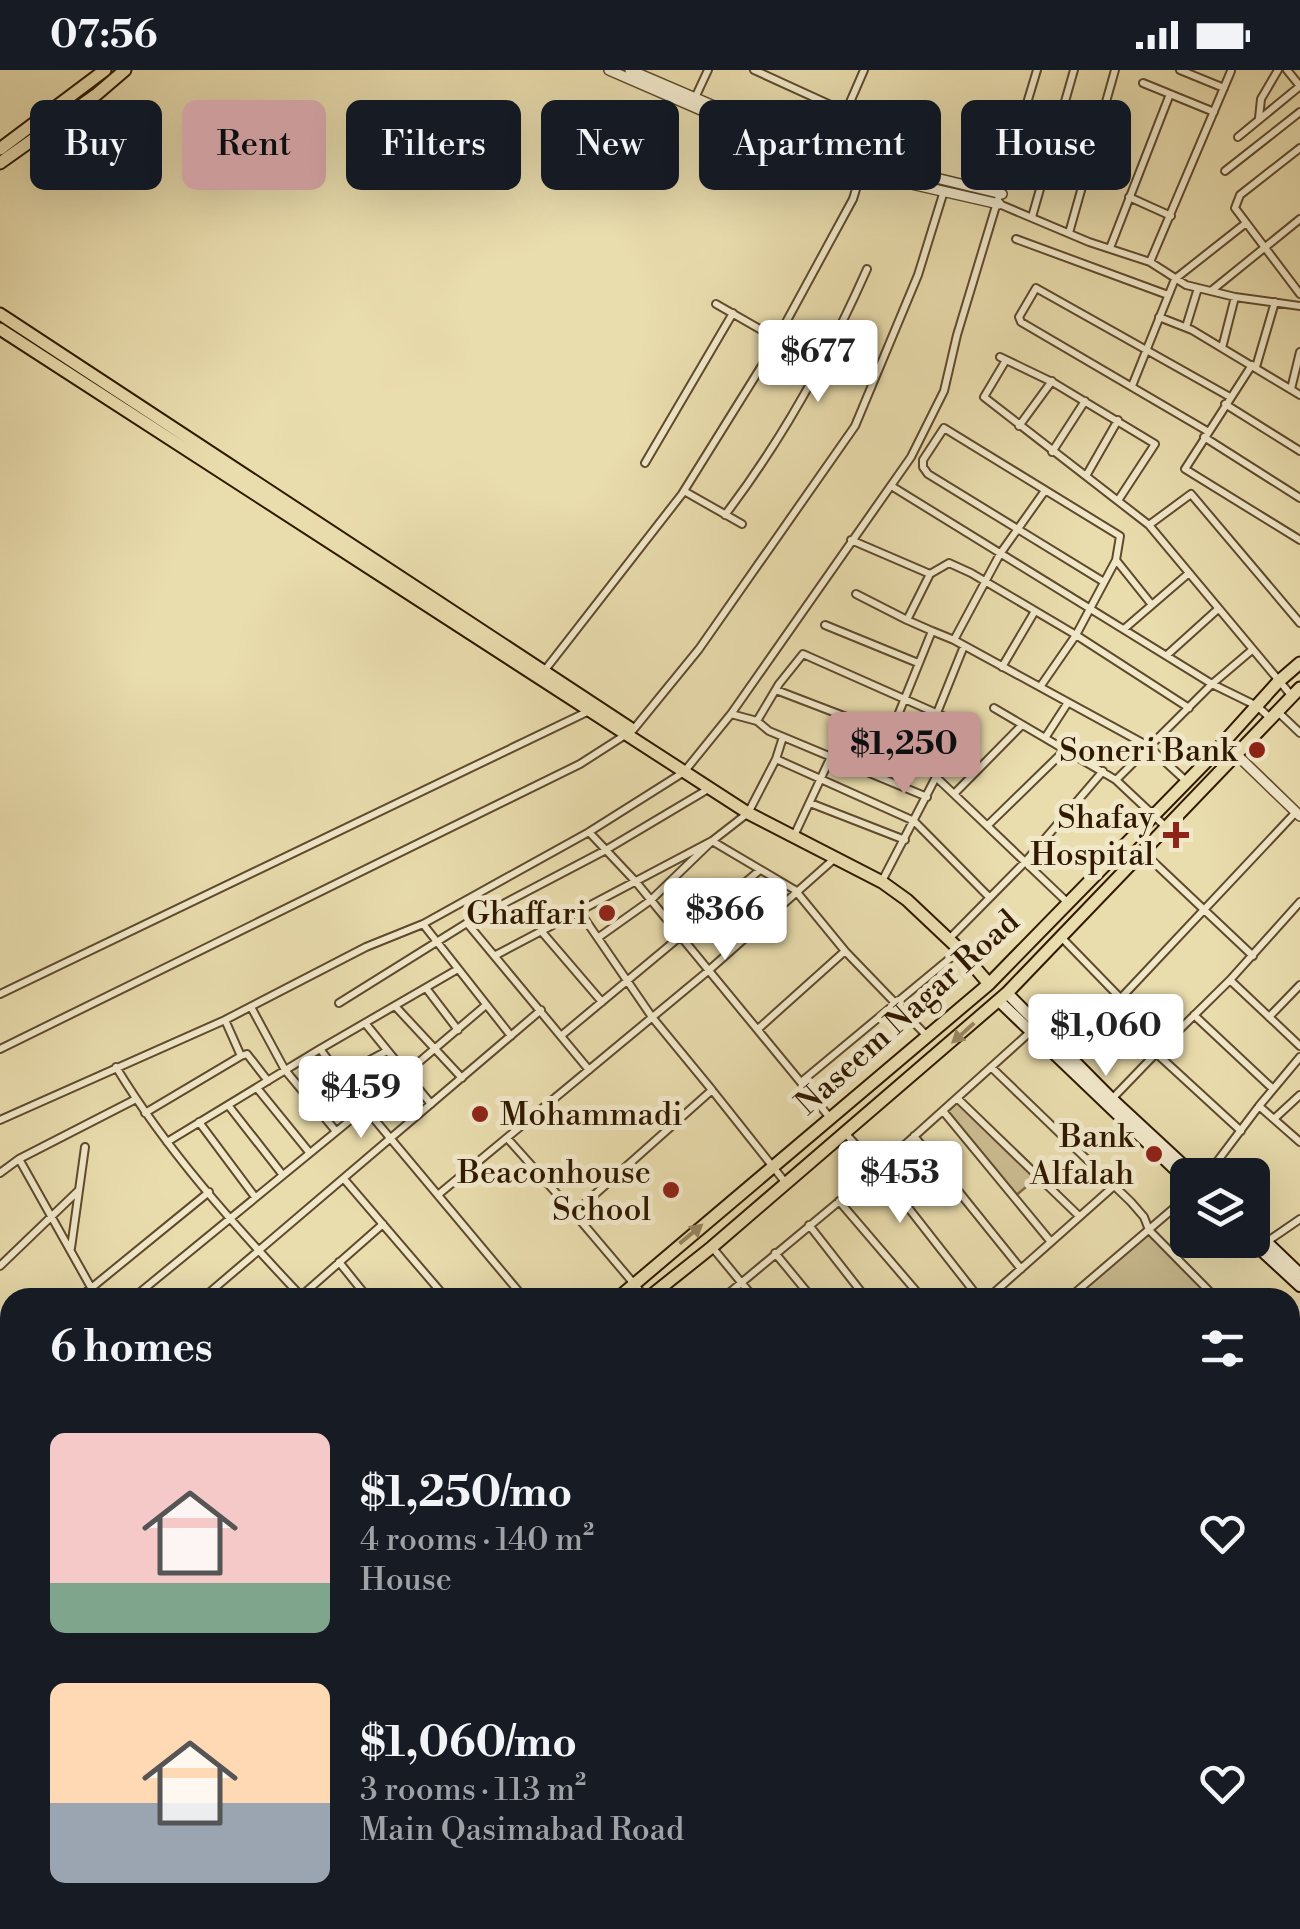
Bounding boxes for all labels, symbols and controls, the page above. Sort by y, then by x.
text: 07:56 [50,12,158,59]
chip: Buy [30,100,162,190]
chip: Rent [182,100,326,190]
chip: Filters [346,100,521,190]
chip: New [541,100,679,190]
chip: Apartment [699,100,941,190]
chip: House [961,100,1131,190]
pin: $677 [759,320,877,405]
text: $677 [780,332,856,372]
pin: $1,250 [823,712,985,797]
text: $1,250 [850,724,958,764]
place label: Soneri Bank [1059,731,1239,771]
marker: Soneri Bank [1246,739,1268,761]
place label: Shafay Hospital [1030,798,1155,875]
marker: Shafay Hospital [1163,822,1189,848]
pin: $366 [666,878,784,963]
text: $366 [686,890,764,930]
place label: Ghaffari [466,894,587,934]
marker: Ghaffari [596,902,618,924]
street label: Naseem Nagar Road [788,902,1028,1124]
pin: $1,060 [1025,994,1187,1079]
text: $1,060 [1050,1006,1162,1046]
one-way arrow [951,1021,975,1044]
pin: $459 [302,1056,420,1141]
text: $459 [321,1068,401,1108]
place label: Mohammadi [500,1095,683,1135]
marker: Mohammadi [469,1103,491,1125]
place label: Bank Alfalah [1029,1117,1136,1194]
pin: $453 [841,1141,959,1226]
marker: Bank Alfalah [1143,1143,1165,1165]
place label: Beaconhouse School [456,1153,652,1230]
text: $453 [860,1153,940,1193]
map controls [1170,1158,1270,1258]
button: layers [1170,1158,1270,1258]
marker: Beaconhouse School [660,1179,682,1201]
one-way arrow [679,1223,704,1245]
icon: filters [1195,1321,1250,1376]
text: 6 homes [50,1322,213,1375]
text: $1,250/mo [360,1467,572,1520]
icon: home [130,1473,250,1593]
icon: heart [1195,1506,1250,1561]
text: 4 rooms · 140 m² [360,1520,594,1560]
text: House [360,1560,452,1600]
text: $1,060/mo [360,1717,577,1770]
icon: home [130,1723,250,1843]
icon: heart [1195,1756,1250,1811]
text: 3 rooms · 113 m² [360,1770,586,1810]
text: Main Qasimabad Road [360,1810,684,1850]

